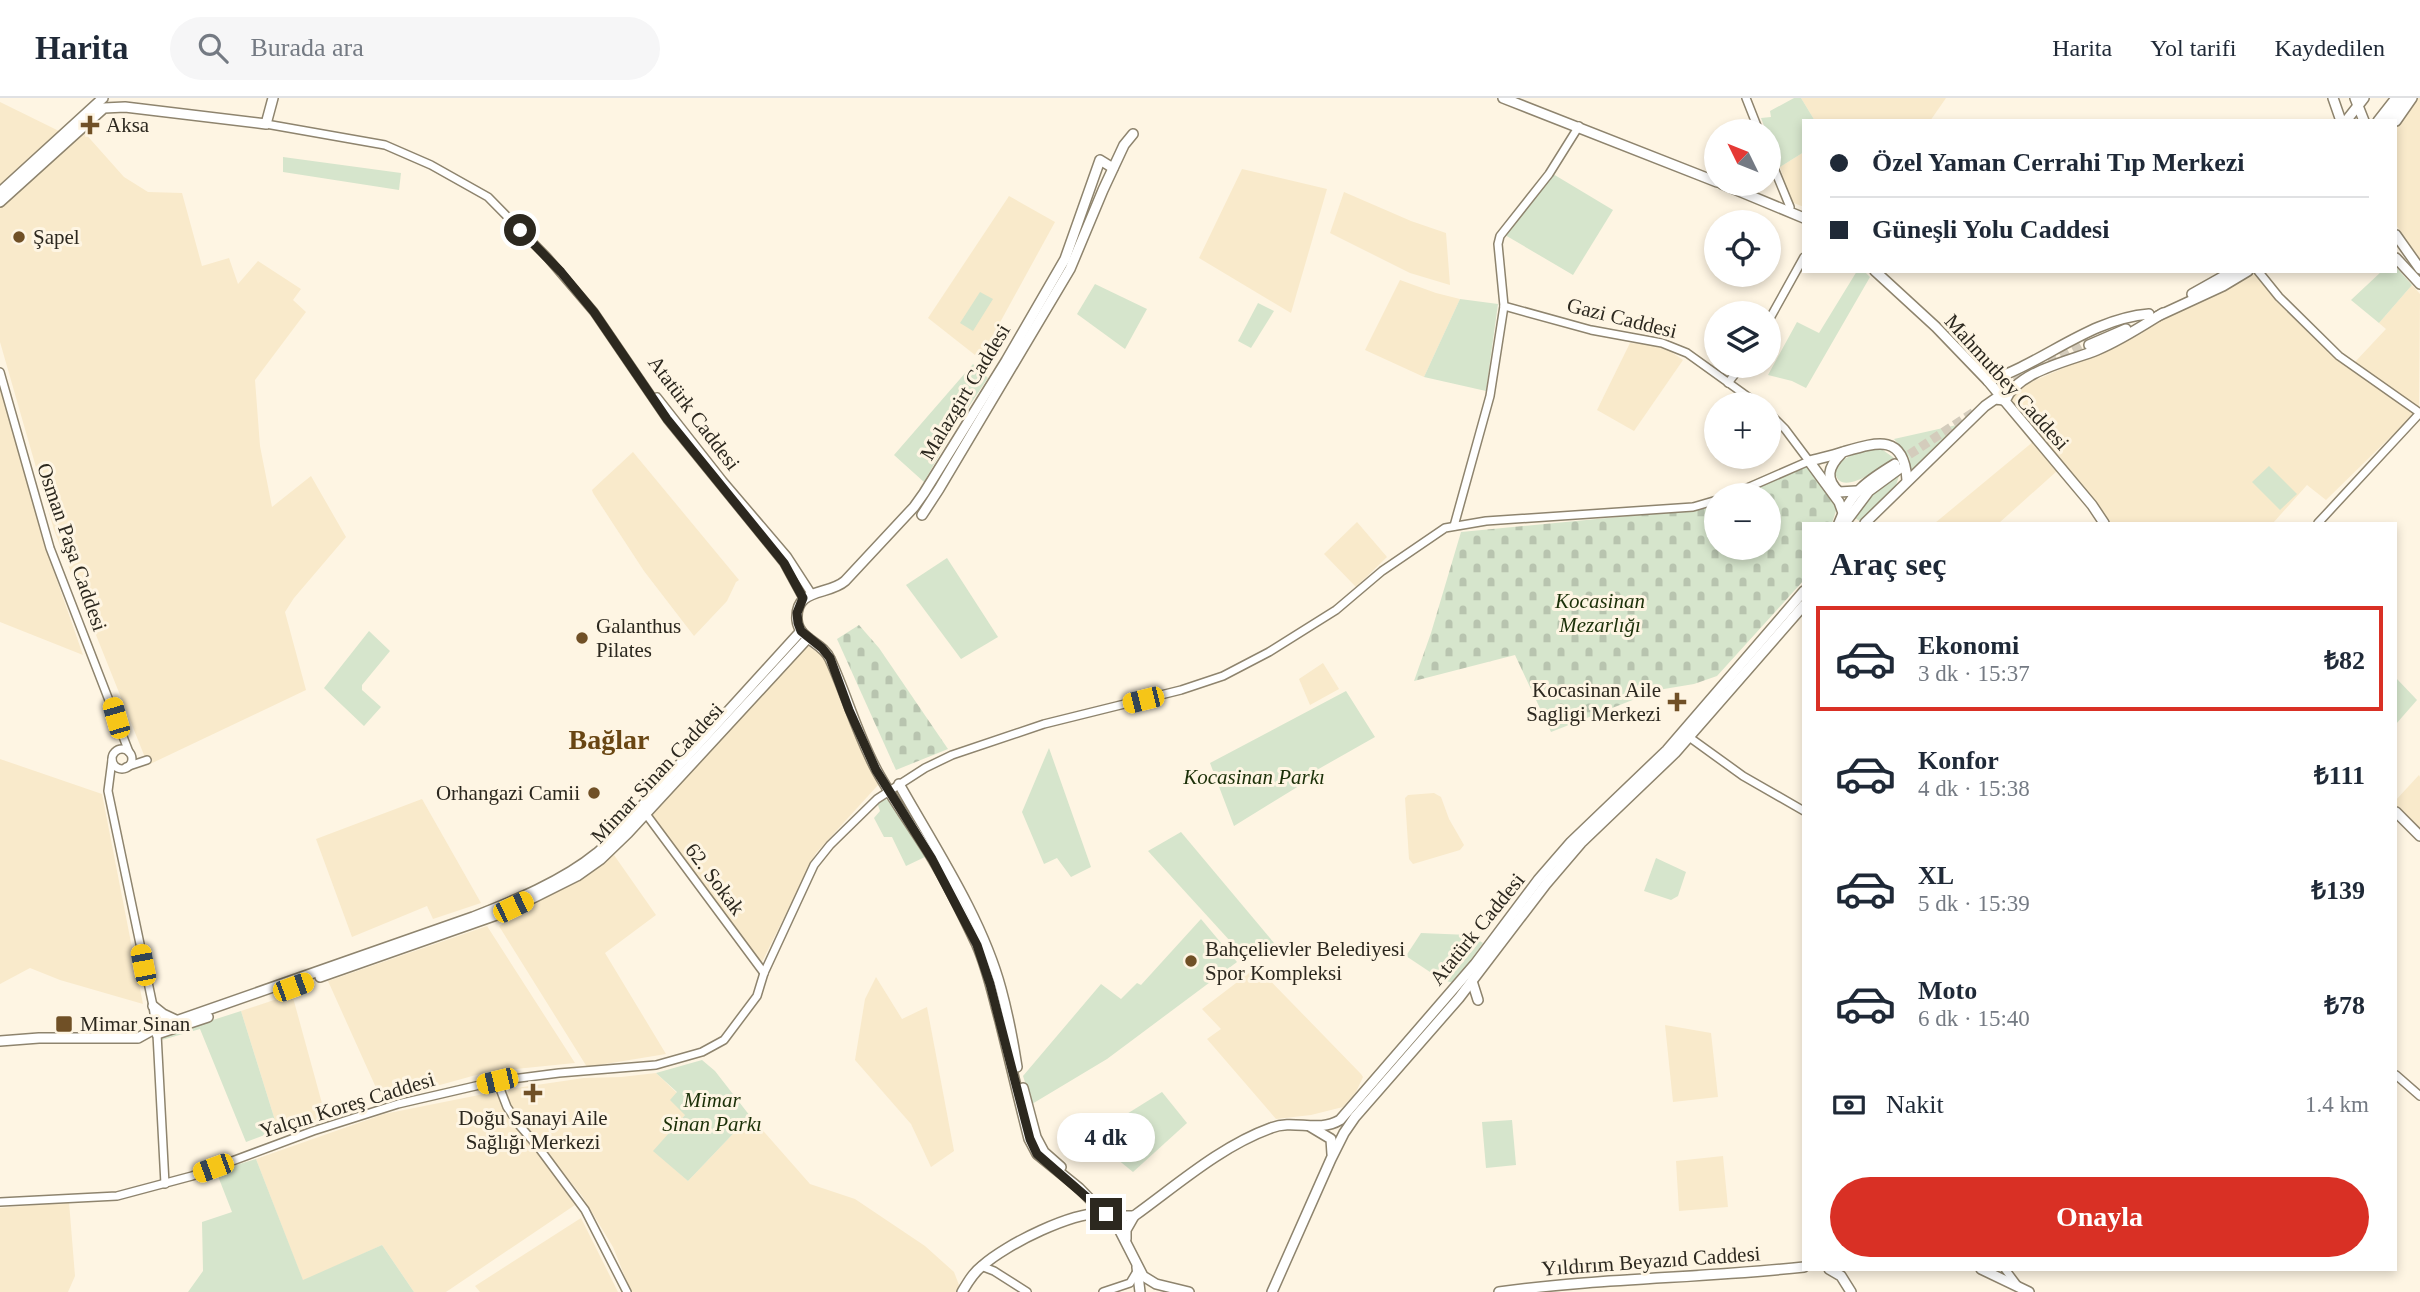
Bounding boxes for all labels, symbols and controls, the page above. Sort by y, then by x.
search box [170,17,660,80]
icon: search [194,29,232,67]
text: Harita [35,30,128,66]
text: Burada ara [250,33,364,62]
text: Harita [2052,35,2112,61]
text: Yol tarifi [2150,35,2236,61]
text: Kaydedilen [2274,35,2385,61]
place label: Aksa [106,113,150,137]
marker: Aksa [80,115,100,135]
north arrow [1704,119,1782,196]
map controls [1704,119,1781,560]
text: Özel Yaman Cerrahi Tıp Merkezi [1872,148,2245,177]
button: locate [1704,210,1781,287]
route start [504,214,536,246]
text: Güneşli Yolu Caddesi [1872,215,2109,244]
place label: Şapel [33,225,80,249]
marker: Şapel [11,229,27,245]
street label: Gazi Caddesi [1564,293,1680,343]
button: layers [1704,301,1781,378]
street label: Mahmutbey Caddesi [1940,309,2074,455]
street label: Malazgirt Caddesi [915,319,1015,464]
street label: Atatürk Caddesi [643,351,745,475]
button: + [1704,392,1781,469]
street label: Osman Paşa Caddesi [32,460,112,634]
button: − [1704,483,1781,560]
text: Araç seç [1830,546,1946,582]
park label: Kocasinan Mezarlığı [1554,589,1645,637]
place label: Galanthus Pilates [596,614,681,662]
icon: car [1834,627,1897,690]
marker: Galanthus Pilates [574,630,590,646]
text: Ekonomi [1918,631,2019,660]
text: ₺82 [2324,646,2365,675]
text: 3 dk · 15:37 [1918,661,2030,686]
place label: Kocasinan Aile Sagligi Merkezi [1526,678,1661,726]
car [1121,685,1166,715]
marker: Kocasinan Aile Sagligi Merkezi [1667,692,1687,712]
car [101,695,132,741]
street label: Mimar Sinan Caddesi [586,698,728,848]
district label: Bağlar [569,724,649,755]
icon: car [1834,742,1897,805]
text: Konfor [1918,746,1999,775]
text: ₺111 [2314,761,2365,790]
park label: Kocasinan Parkı [1182,765,1325,789]
text: 4 dk · 15:38 [1918,776,2030,801]
place label: Orhangazi Camii [436,781,580,805]
marker: Orhangazi Camii [586,785,602,801]
street label: 62. Sokak [680,838,750,920]
icon: car [1834,857,1897,920]
text: XL [1918,861,1954,890]
street label: Atatürk Caddesi [1425,868,1530,990]
text: ₺139 [2311,876,2365,905]
car [490,888,537,926]
text: 5 dk · 15:39 [1918,891,2030,916]
place label: Bahçelievler Belediyesi Spor Kompleksi [1205,937,1405,985]
car [129,942,158,988]
marker: Bahçelievler Belediyesi Spor Kompleksi [1183,953,1199,969]
car [270,970,317,1004]
icon: car [1834,972,1897,1035]
text: Moto [1918,976,1977,1005]
text: ₺78 [2324,991,2365,1020]
text: 6 dk · 15:40 [1918,1006,2030,1031]
place label: Mimar Sinan [80,1012,191,1036]
marker: Mimar Sinan [54,1014,74,1034]
car [475,1066,520,1096]
street label: Yalçın Koreş Caddesi [256,1067,438,1143]
marker: Doğu Sanayi Aile Sağlığı Merkezi [523,1083,543,1103]
icon: cash [1830,1086,1868,1124]
park label: Mimar Sinan Parkı [662,1088,762,1136]
text: Nakit [1886,1090,1944,1119]
text: 1.4 km [2305,1092,2369,1117]
place label: Doğu Sanayi Aile Sağlığı Merkezi [458,1106,608,1154]
callout: 4 dk [1057,1112,1155,1162]
text: 4 dk [1085,1125,1127,1150]
car [190,1151,237,1185]
button: Onayla [1830,1177,2369,1257]
route end [1090,1198,1122,1230]
street label: Yıldırım Beyazıd Caddesi [1541,1241,1761,1281]

